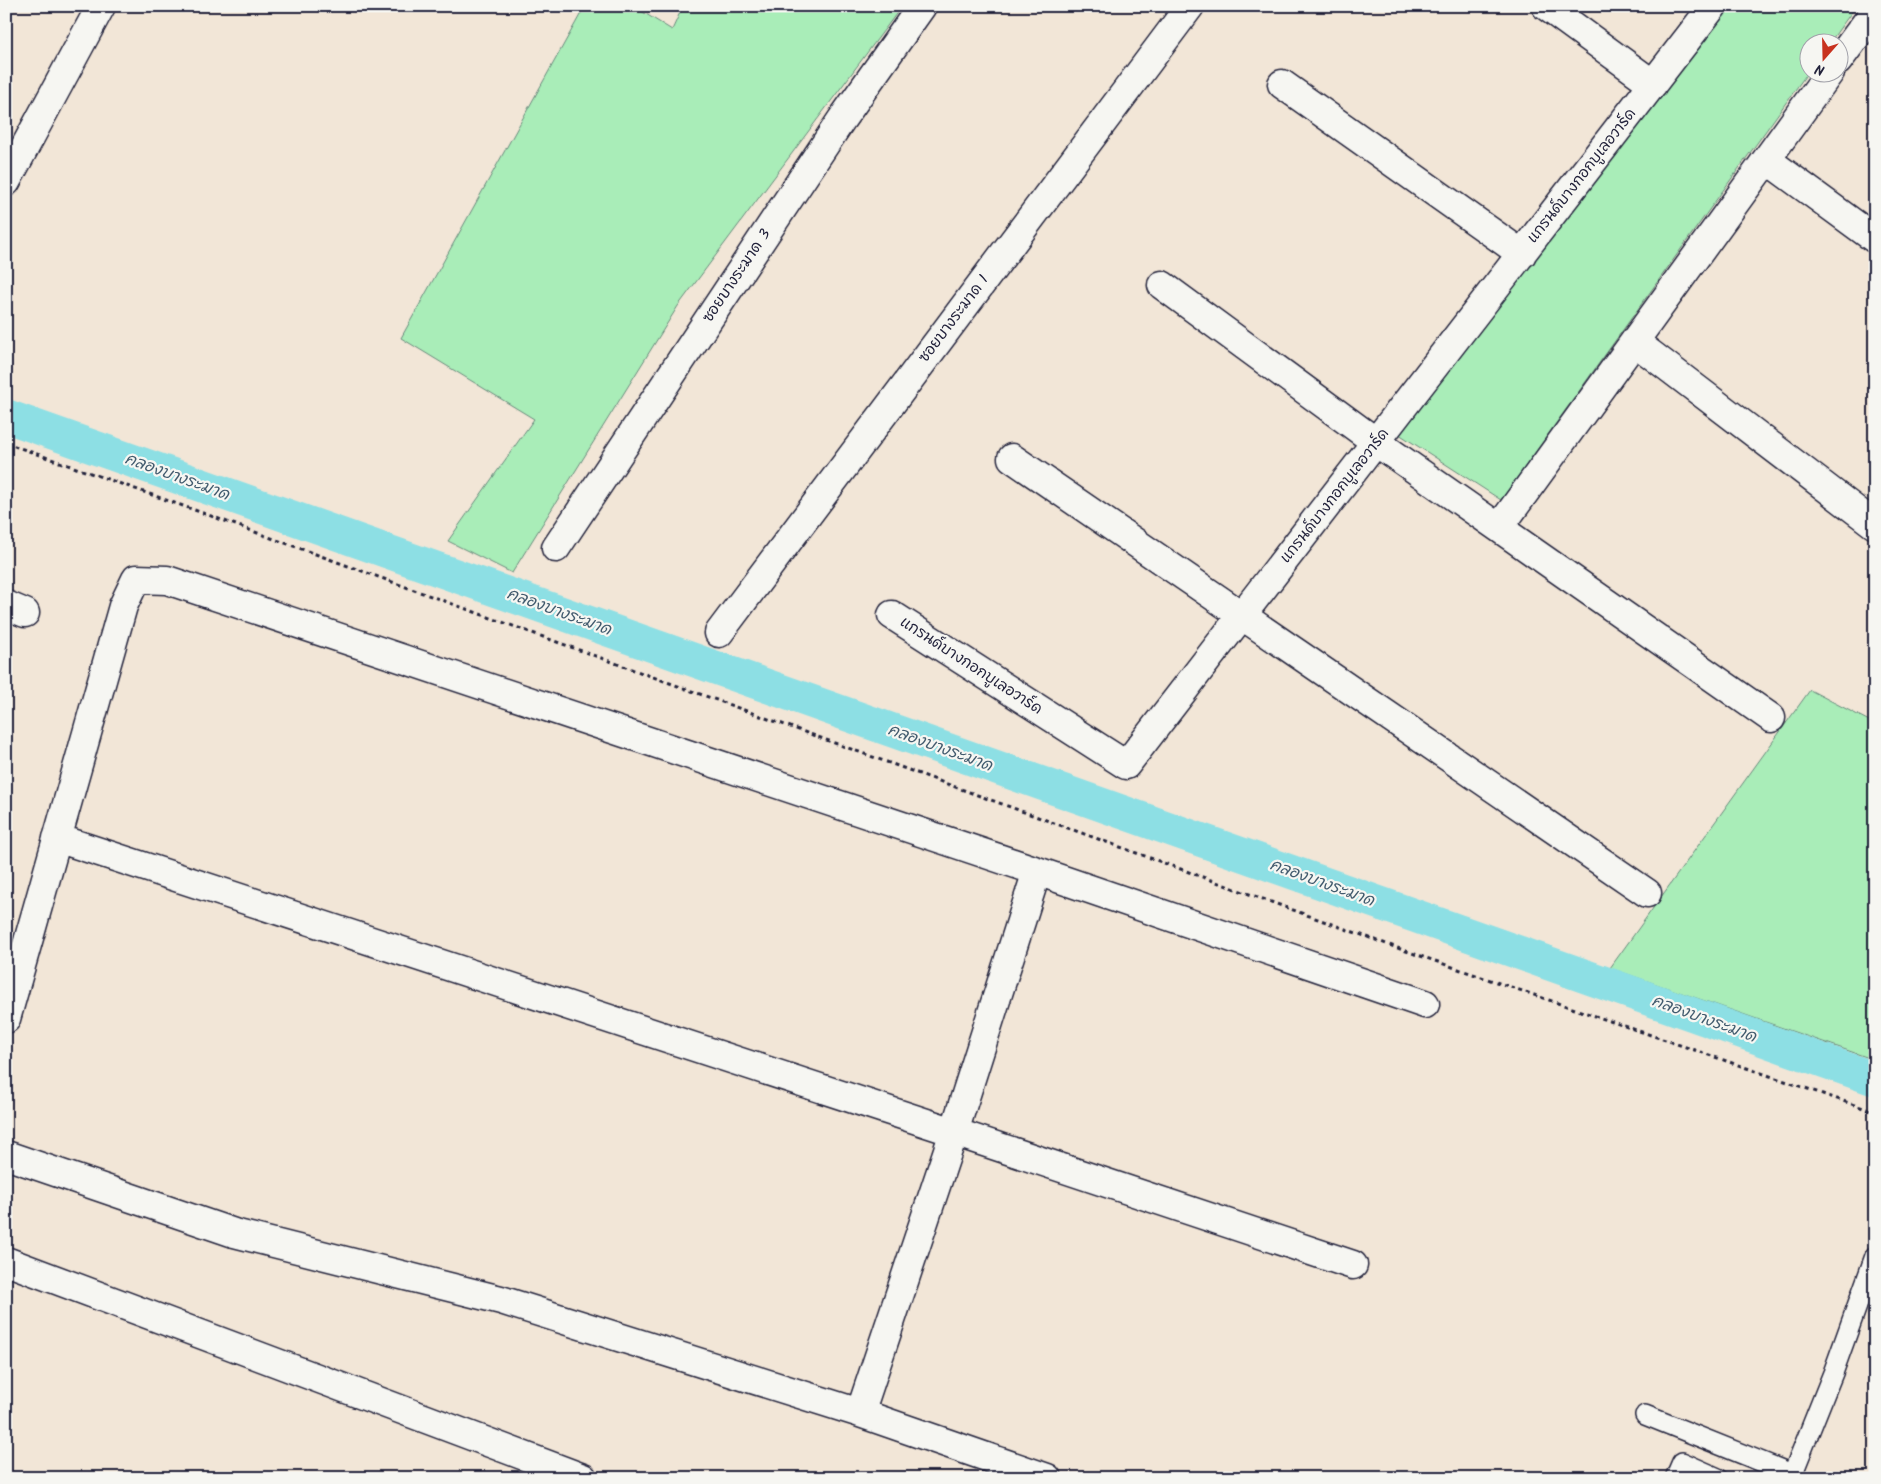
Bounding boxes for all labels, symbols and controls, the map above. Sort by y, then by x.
north arrow [1798,32,1848,82]
text: N [1812,57,1828,81]
street label: แกรนด์บางกอกบูเลอวาร์ด [1522,103,1642,249]
street label: ซอยบางระมาด 3 [697,224,778,328]
street label: ซอยบางระมาด 1 [913,270,995,368]
street label: แกรนด์บางกอกบูเลอวาร์ด [1275,423,1395,569]
water label: คลองบางระมาด [121,447,234,508]
water label: คลองบางระมาด [503,582,616,643]
street label: แกรนด์บางกอกบูเลอวาร์ด [895,611,1047,721]
water label: คลองบางระมาด [884,718,997,779]
water label: คลองบางระมาด [1266,853,1379,914]
water label: คลองบางระมาด [1648,989,1761,1050]

